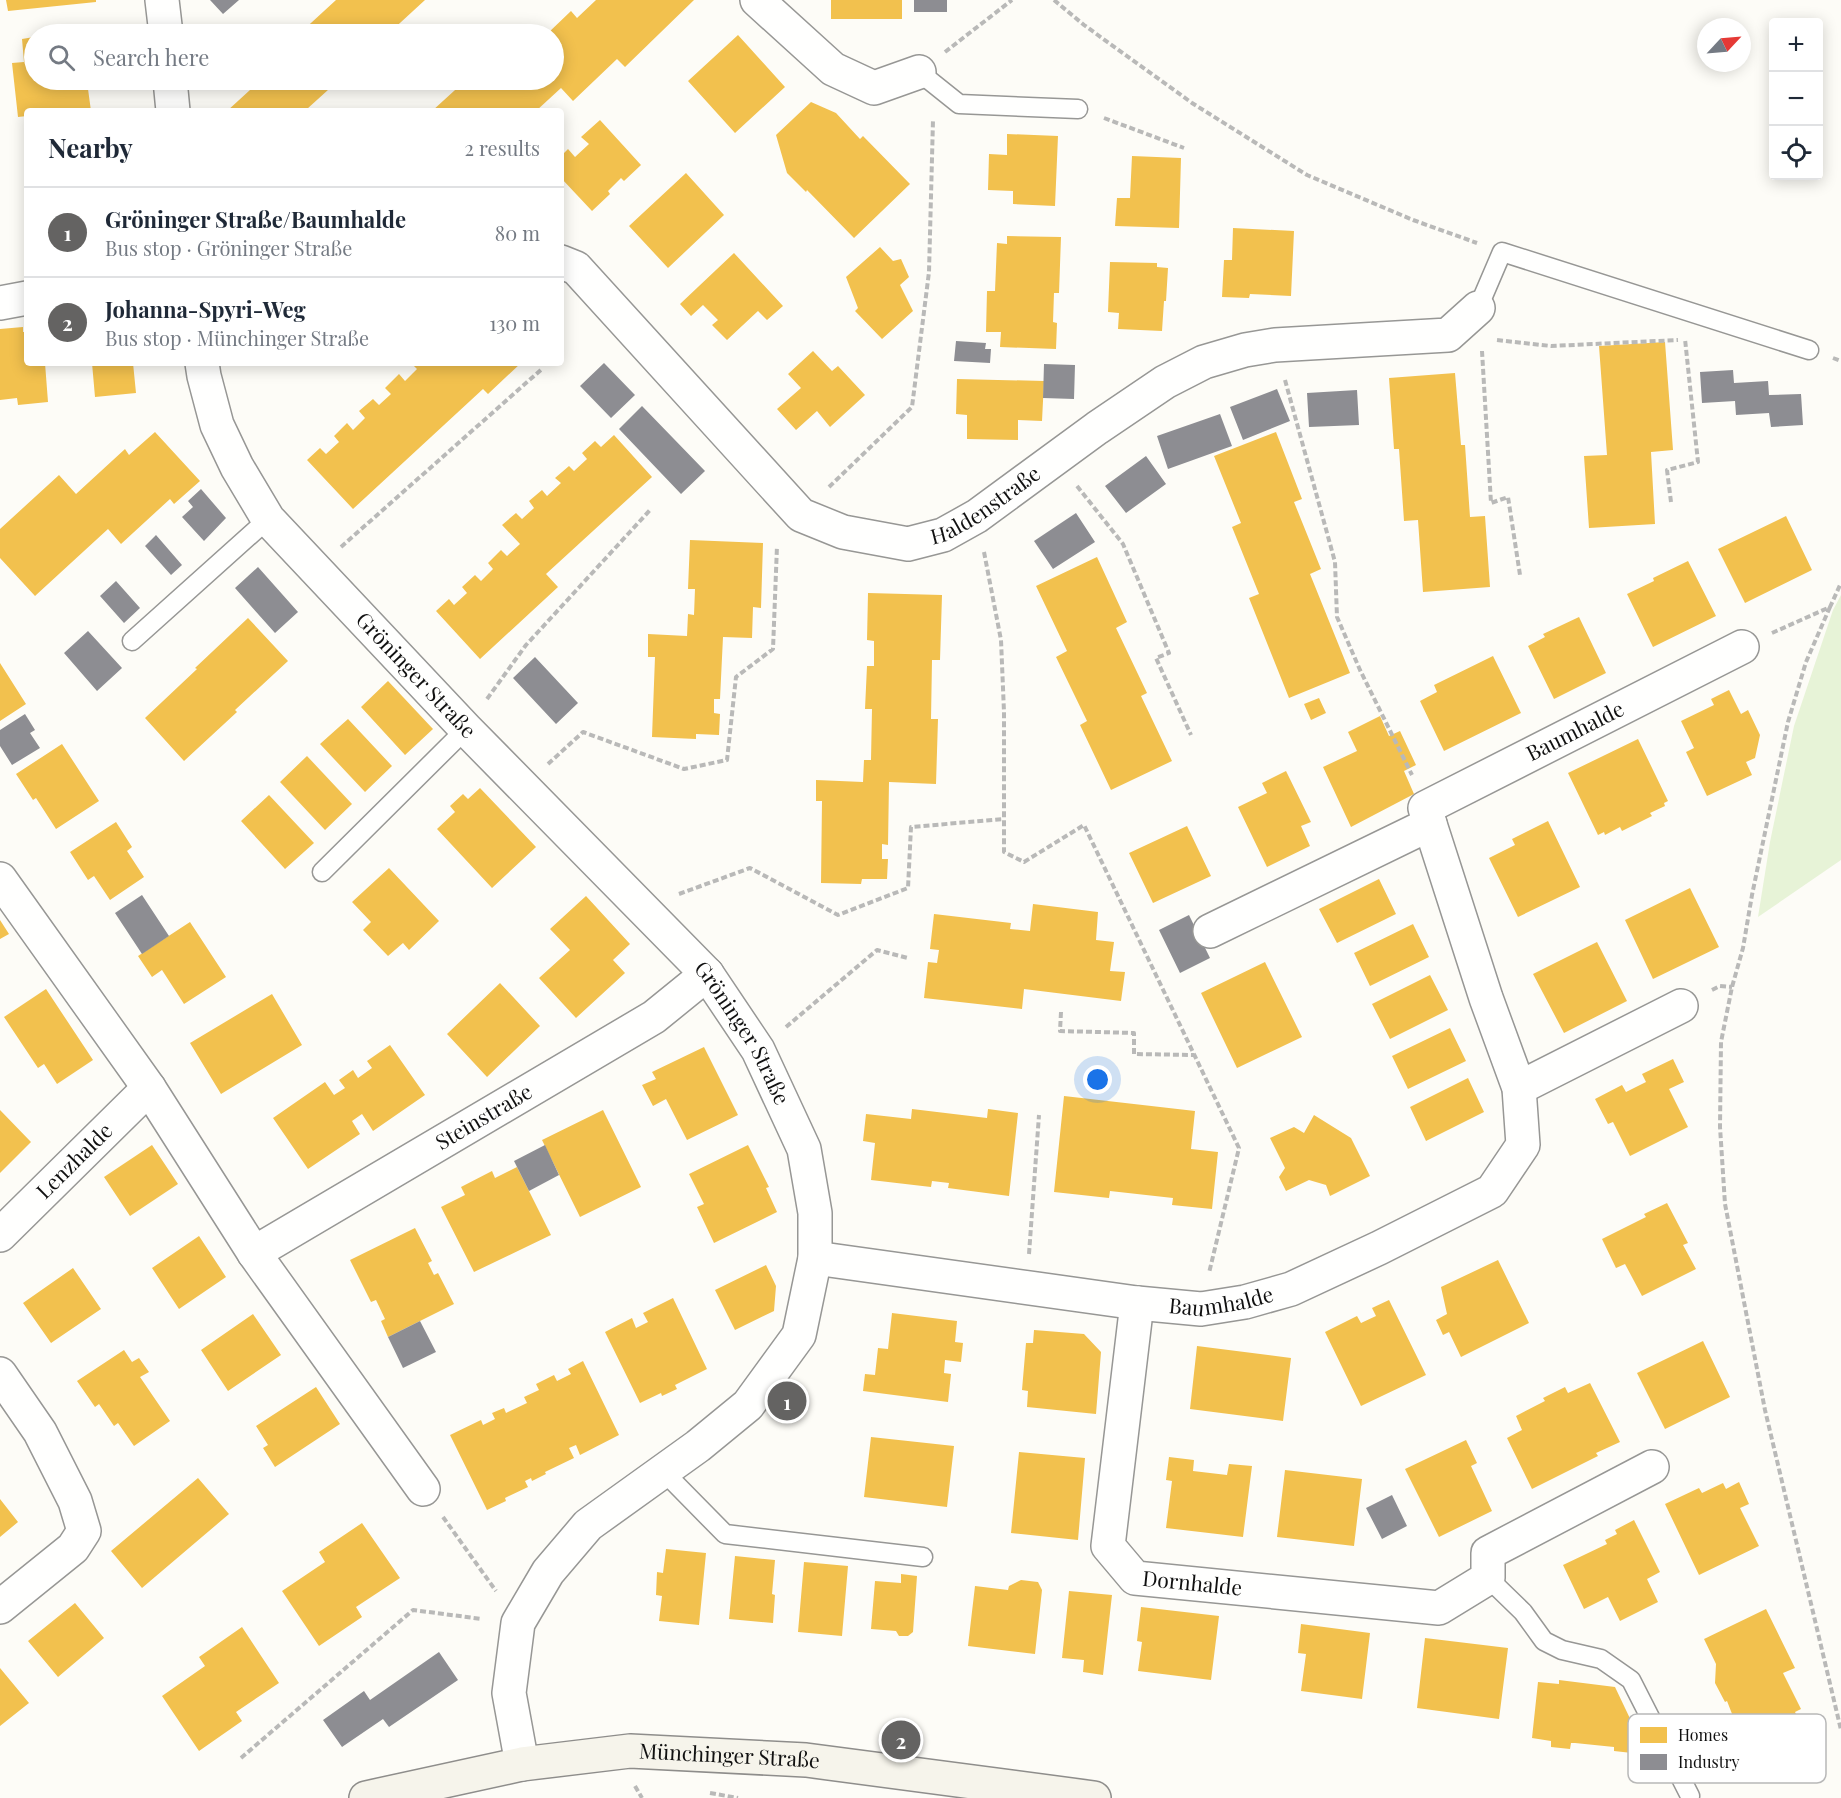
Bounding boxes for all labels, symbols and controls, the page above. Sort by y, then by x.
north arrow [1697,18,1751,72]
map controls [1769,18,1823,180]
button: + [1769,18,1823,72]
search box [24,24,564,90]
icon: search [45,41,78,74]
text: Search here [93,42,209,72]
button: − [1769,72,1823,126]
button: locate [1769,126,1823,180]
text: Nearby [48,130,133,165]
text: 2 results [465,134,540,161]
text: Gröninger Straße/Baumhalde [105,204,406,234]
text: 1 [64,219,71,246]
text: 80 m [495,219,540,246]
text: Bus stop · Gröninger Straße [105,234,352,261]
text: Johanna-Spyri-Weg [105,294,306,324]
text: 2 [62,309,73,336]
text: 130 m [489,309,540,336]
text: Bus stop · Münchinger Straße [105,324,369,351]
street label: Haldenstraße [927,458,1045,550]
street label: Gröninger Straße [351,605,483,743]
street label: Baumhalde [1521,693,1628,766]
street label: Gröninger Straße [689,954,797,1109]
your location [1083,1065,1112,1094]
street label: Steinstraße [429,1076,536,1155]
street label: Lenzhalde [29,1116,118,1204]
street label: Baumhalde [1168,1279,1276,1321]
pin: 1 [768,1378,806,1424]
street label: Dornhalde [1141,1563,1243,1600]
legend [1628,1714,1826,1783]
pin: 2 [882,1718,920,1762]
text: Homes [1678,1724,1728,1745]
street label: Münchinger Straße [638,1735,822,1774]
text: Industry [1678,1751,1740,1772]

